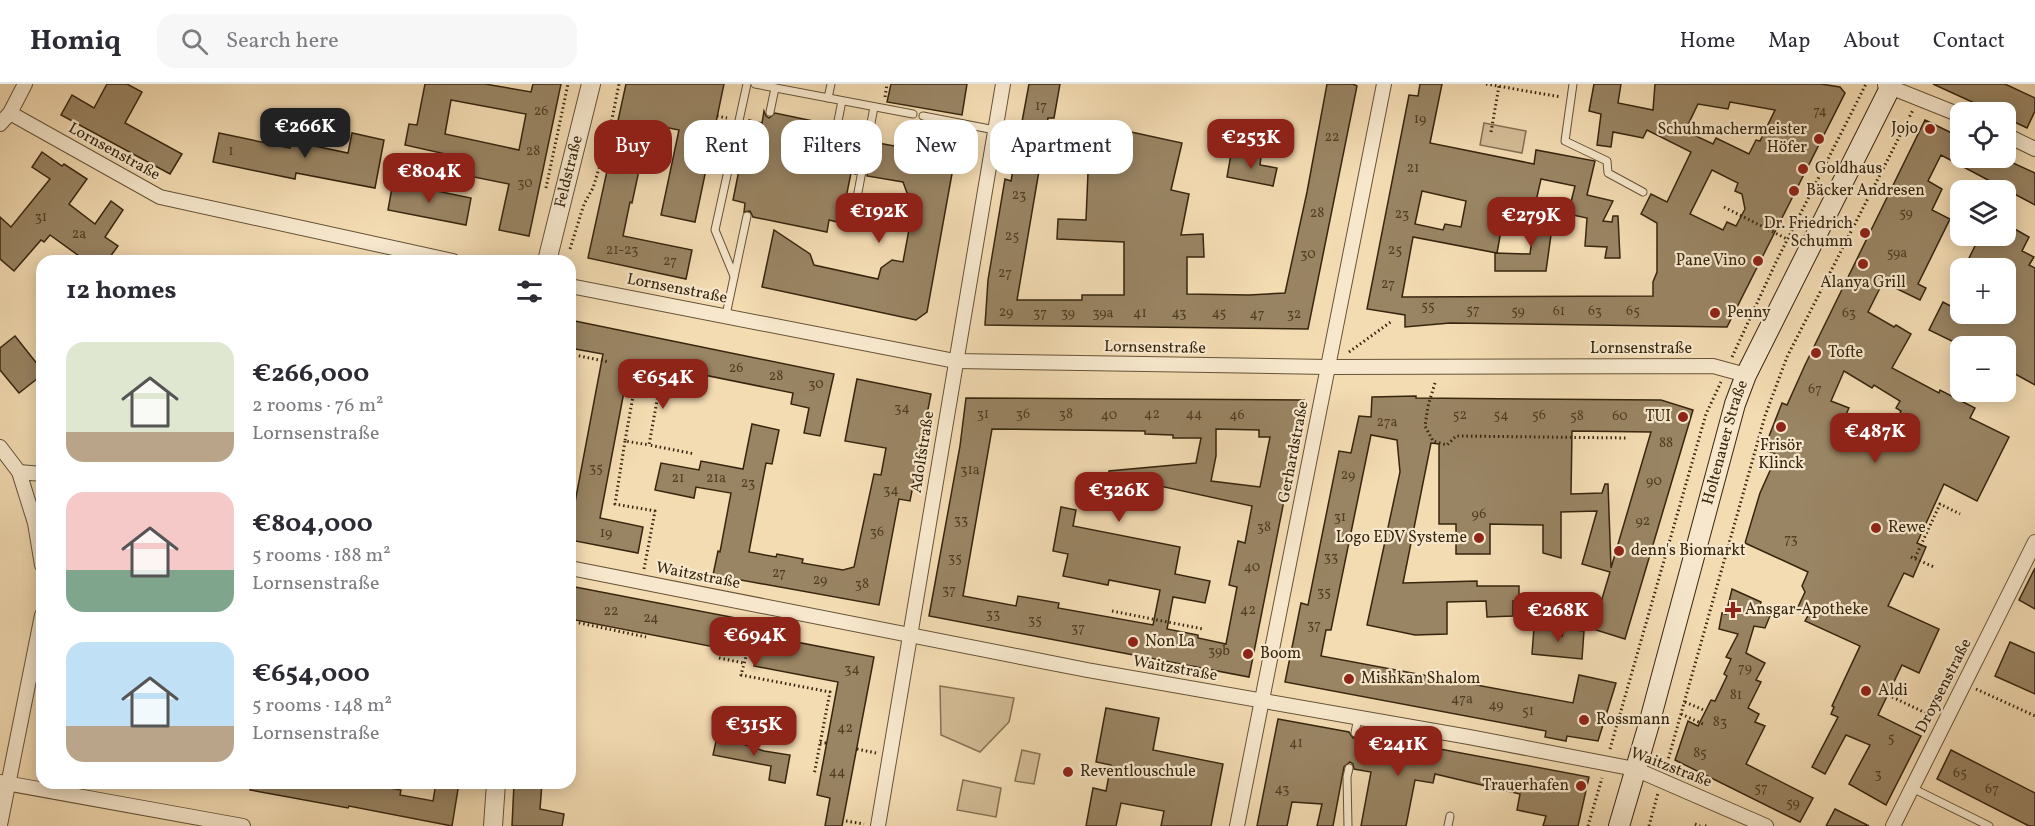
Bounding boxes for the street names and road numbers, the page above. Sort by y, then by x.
street label: Lornsenstraße [64,118,164,186]
street label: Feldstraße [550,133,589,210]
street label: Lornsenstraße [625,268,729,310]
street label: Lornsenstraße [1104,336,1206,360]
street label: Lornsenstraße [1590,338,1692,360]
street label: Holtenauer Straße [1697,377,1754,507]
street label: Gerhardstraße [1273,399,1315,505]
street label: Adolfstraße [906,409,940,495]
street label: Waitzstraße [654,557,742,595]
street label: Droysenstraße [1911,635,1977,737]
street label: Waitzstraße [1131,651,1219,687]
street label: Waitzstraße [1627,742,1715,794]

